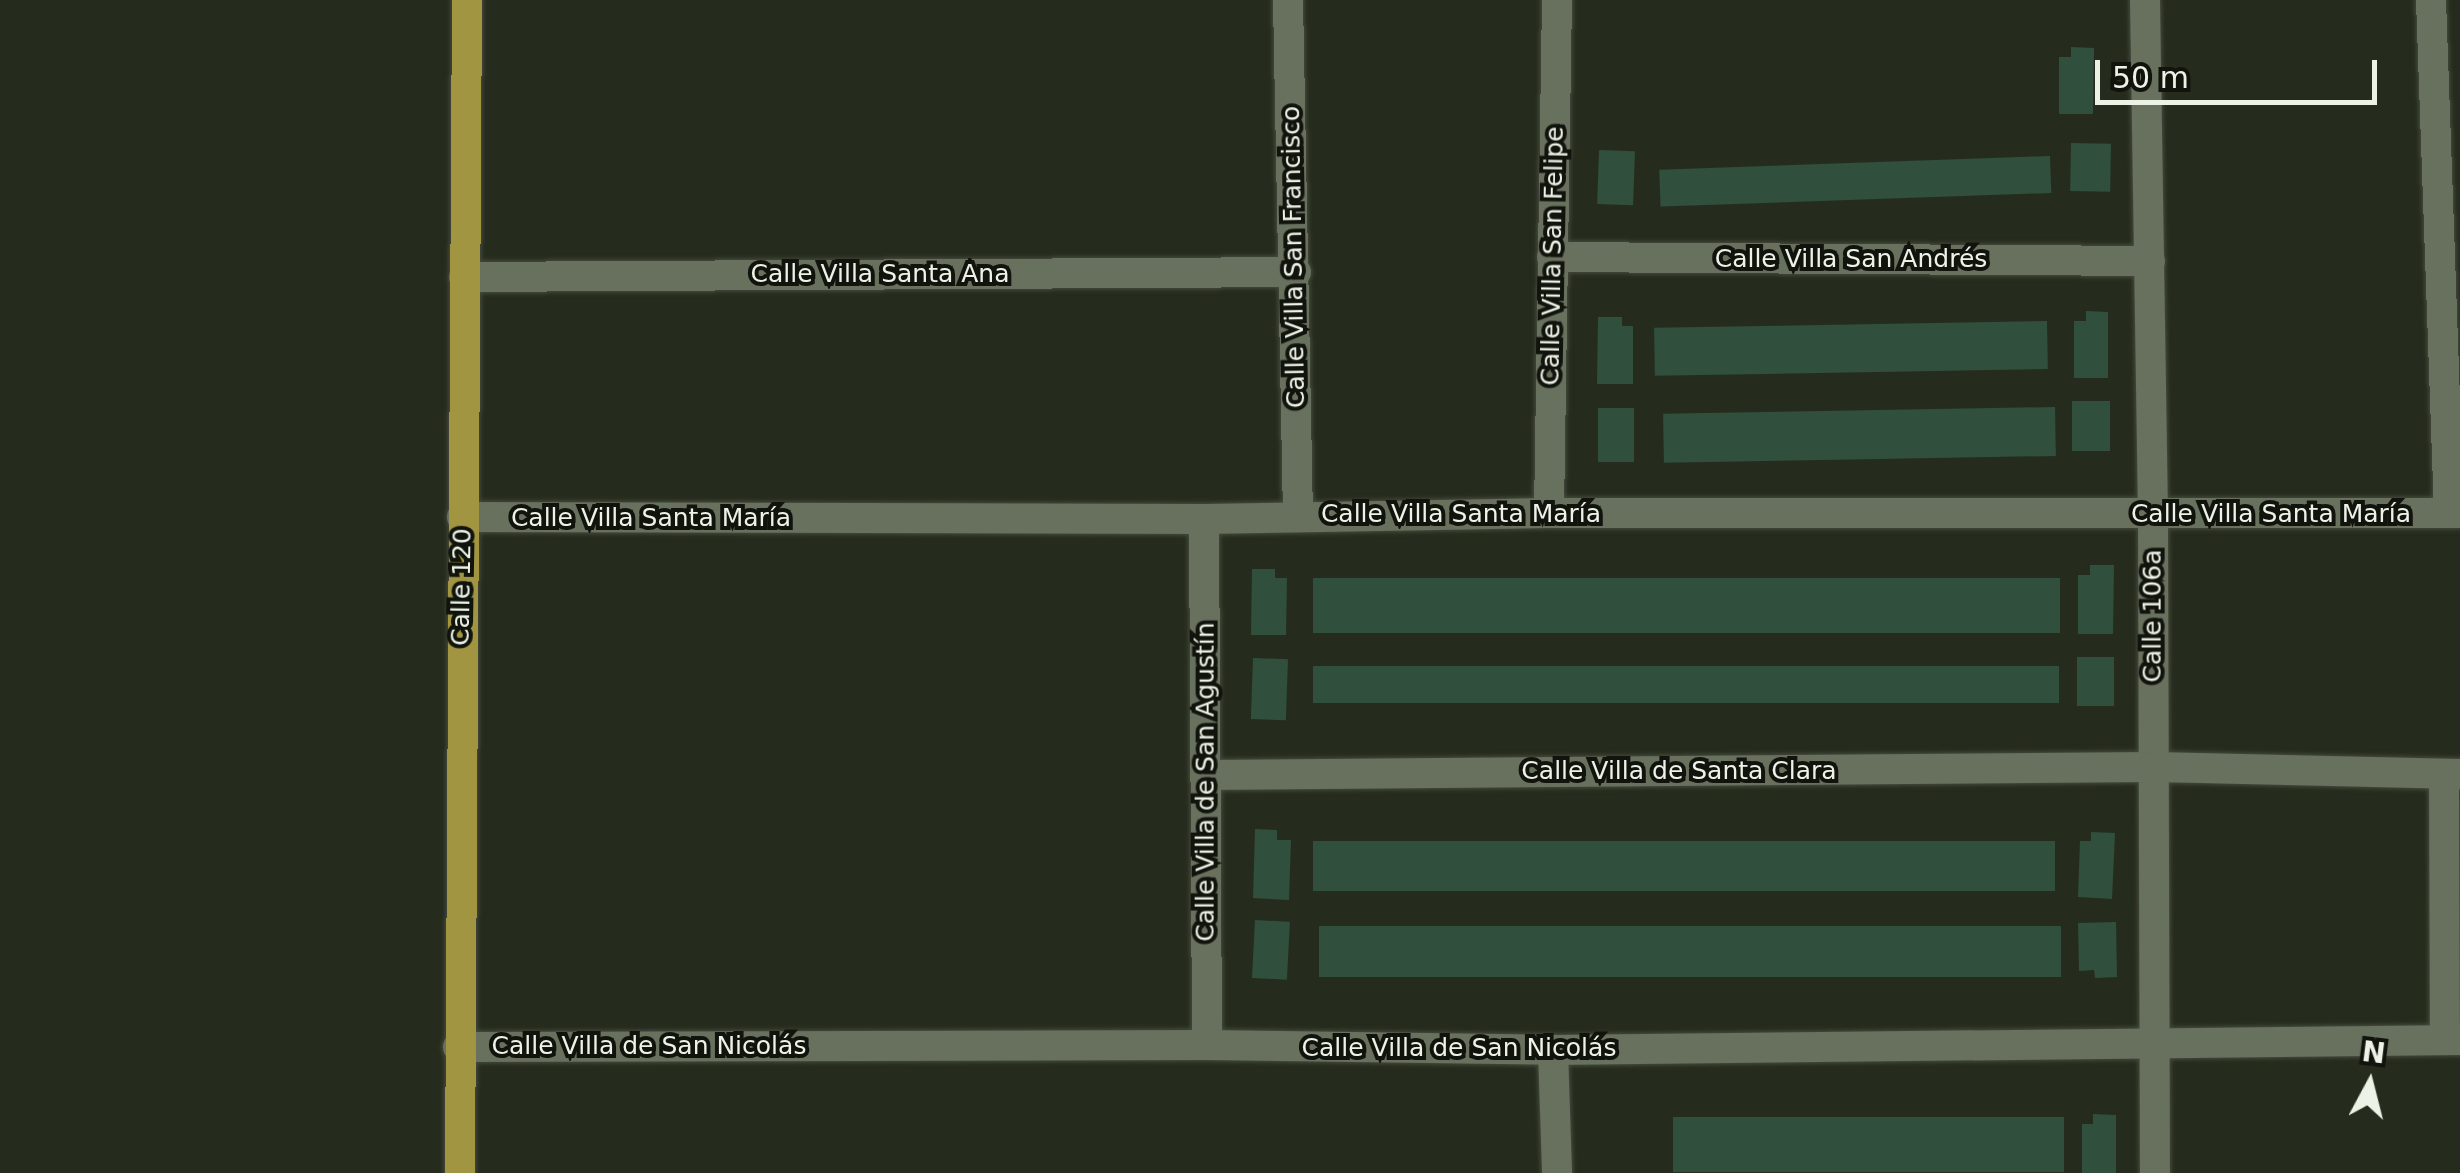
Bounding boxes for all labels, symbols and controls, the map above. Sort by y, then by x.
scale bar [2100,40,2382,102]
text: 50 m [2112,60,2189,95]
street label: Calle Villa San Francisco [1276,106,1312,408]
street label: Calle Villa San Felipe [1536,126,1570,386]
street label: Calle Villa San Andrés [1715,244,1987,274]
street label: Calle Villa Santa Ana [750,259,1010,289]
street label: Calle Villa Santa María [1321,499,1601,529]
street label: Calle Villa Santa María [2131,499,2411,529]
street label: Calle Villa Santa María [511,503,791,533]
street label: Calle 120 [446,528,478,646]
street label: Calle 106a [2138,549,2168,683]
street label: Calle Villa de San Agustín [1191,622,1221,942]
street label: Calle Villa de Santa Clara [1521,756,1837,786]
street label: Calle Villa de San Nicolás [492,1031,806,1061]
street label: Calle Villa de San Nicolás [1302,1033,1616,1063]
north arrow [2320,1033,2420,1133]
text: N [2360,1035,2387,1071]

